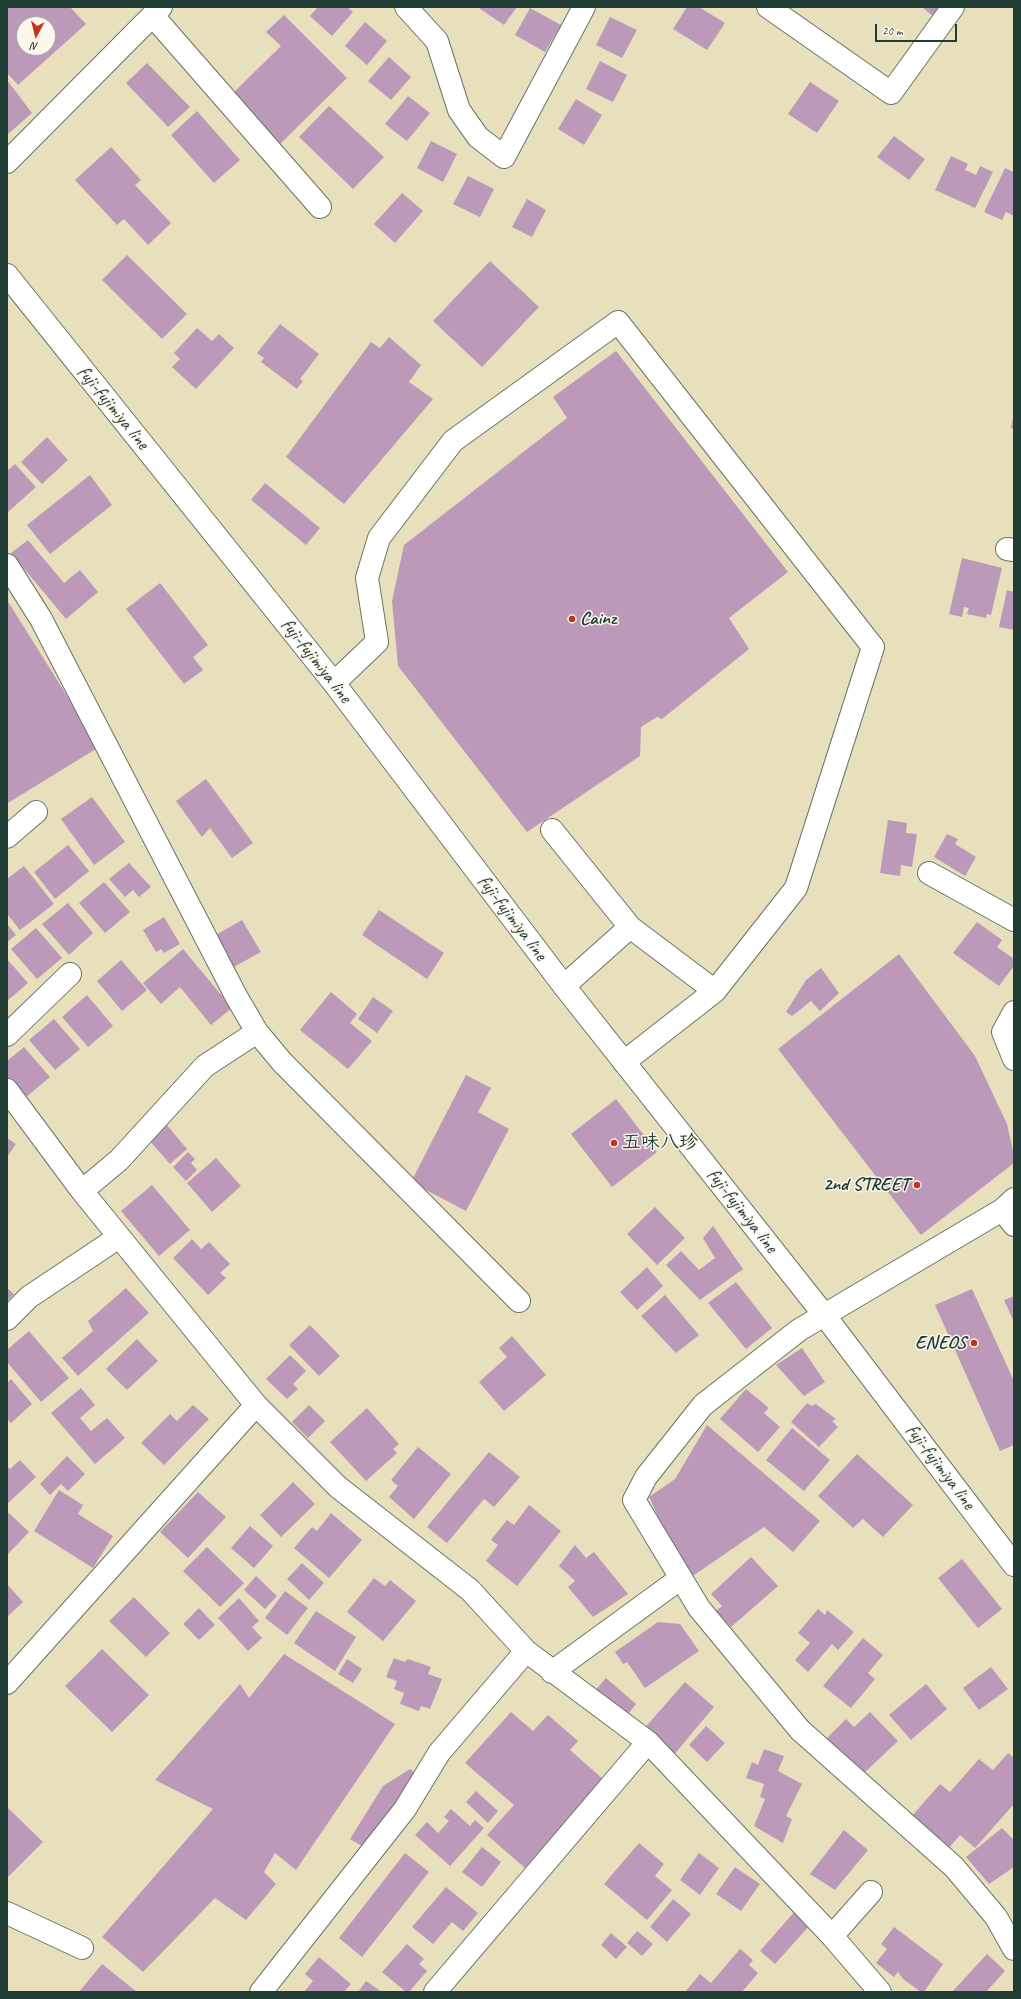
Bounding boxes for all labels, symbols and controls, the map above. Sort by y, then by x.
north arrow [16,16,56,56]
scale bar [877,16,959,42]
text: 20 m [882,23,902,39]
text: N [30,40,39,54]
street label: fuji-fujimiya line [72,362,154,454]
place label: Cainz [580,608,616,630]
street label: fuji-fujimiya line [276,614,356,708]
marker: Cainz [567,614,577,624]
street label: fuji-fujimiya line [472,871,552,965]
place label: 五味八珍 [622,1132,698,1154]
marker: 五味八珍 [609,1138,619,1148]
street label: fuji-fujimiya line [702,1164,782,1258]
place label: 2nd STREET [823,1174,909,1196]
marker: 2nd STREET [912,1180,922,1190]
place label: ENEOS [915,1332,966,1354]
marker: ENEOS [969,1338,979,1348]
street label: fuji-fujimiya line [900,1420,980,1514]

